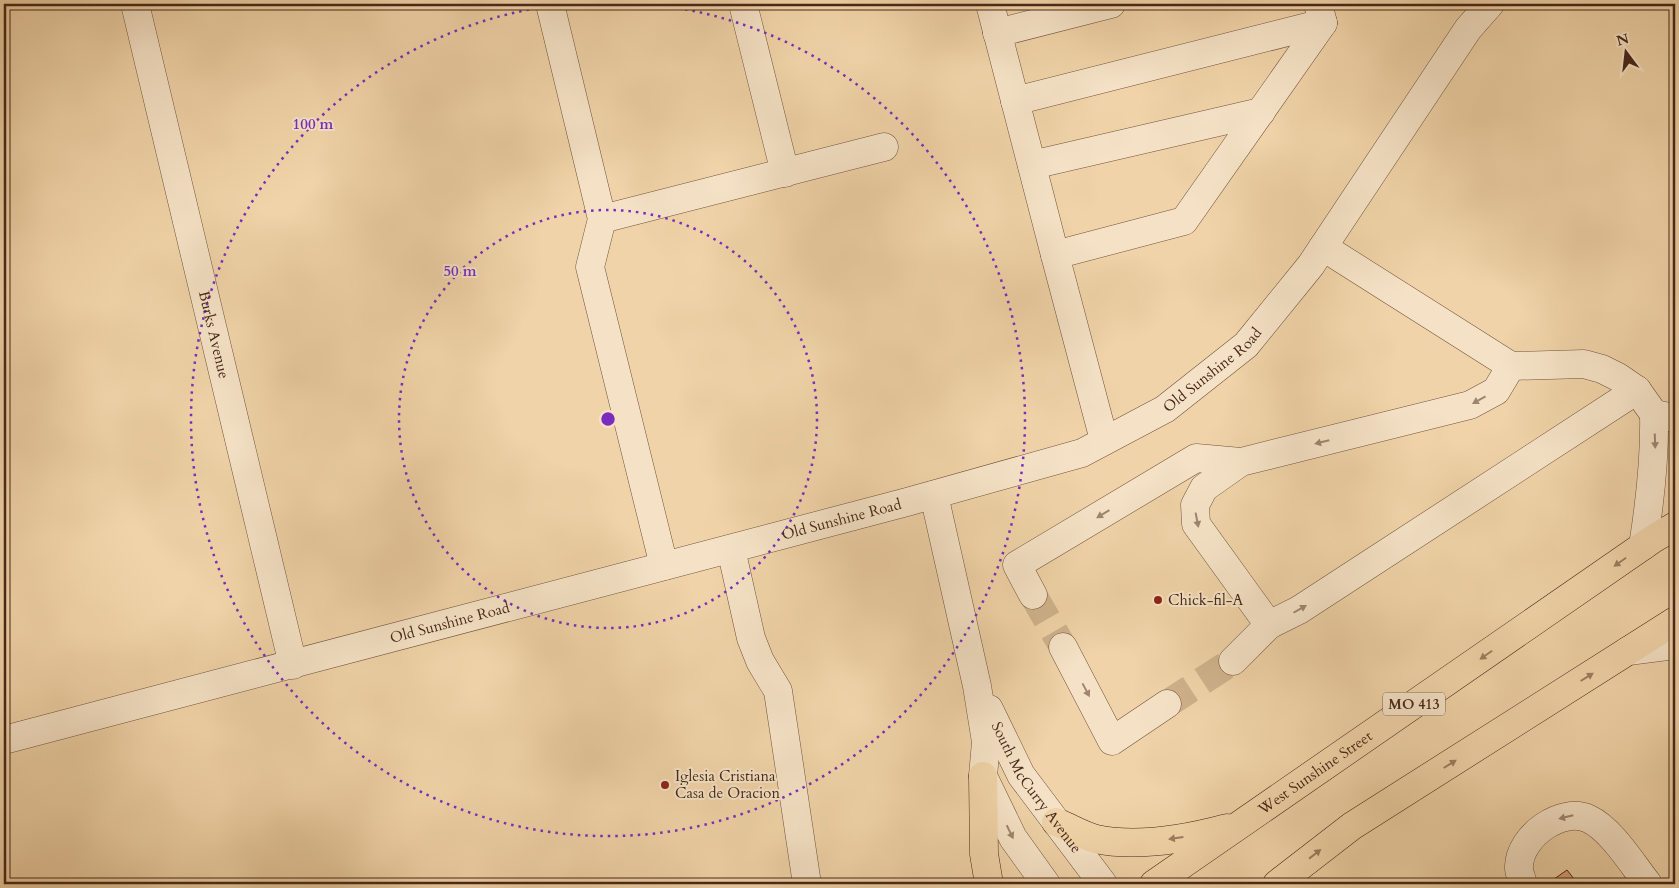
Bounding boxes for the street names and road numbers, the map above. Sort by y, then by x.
street label: Burks Avenue [194,289,234,381]
street label: Old Sunshine Road [1159,323,1266,417]
street label: Old Sunshine Road [779,494,903,545]
street label: Old Sunshine Road [388,597,512,648]
road number: MO 413 [1383,692,1445,716]
street label: South McCurry Avenue [987,719,1086,857]
street label: West Sunshine Street [1253,726,1376,820]

